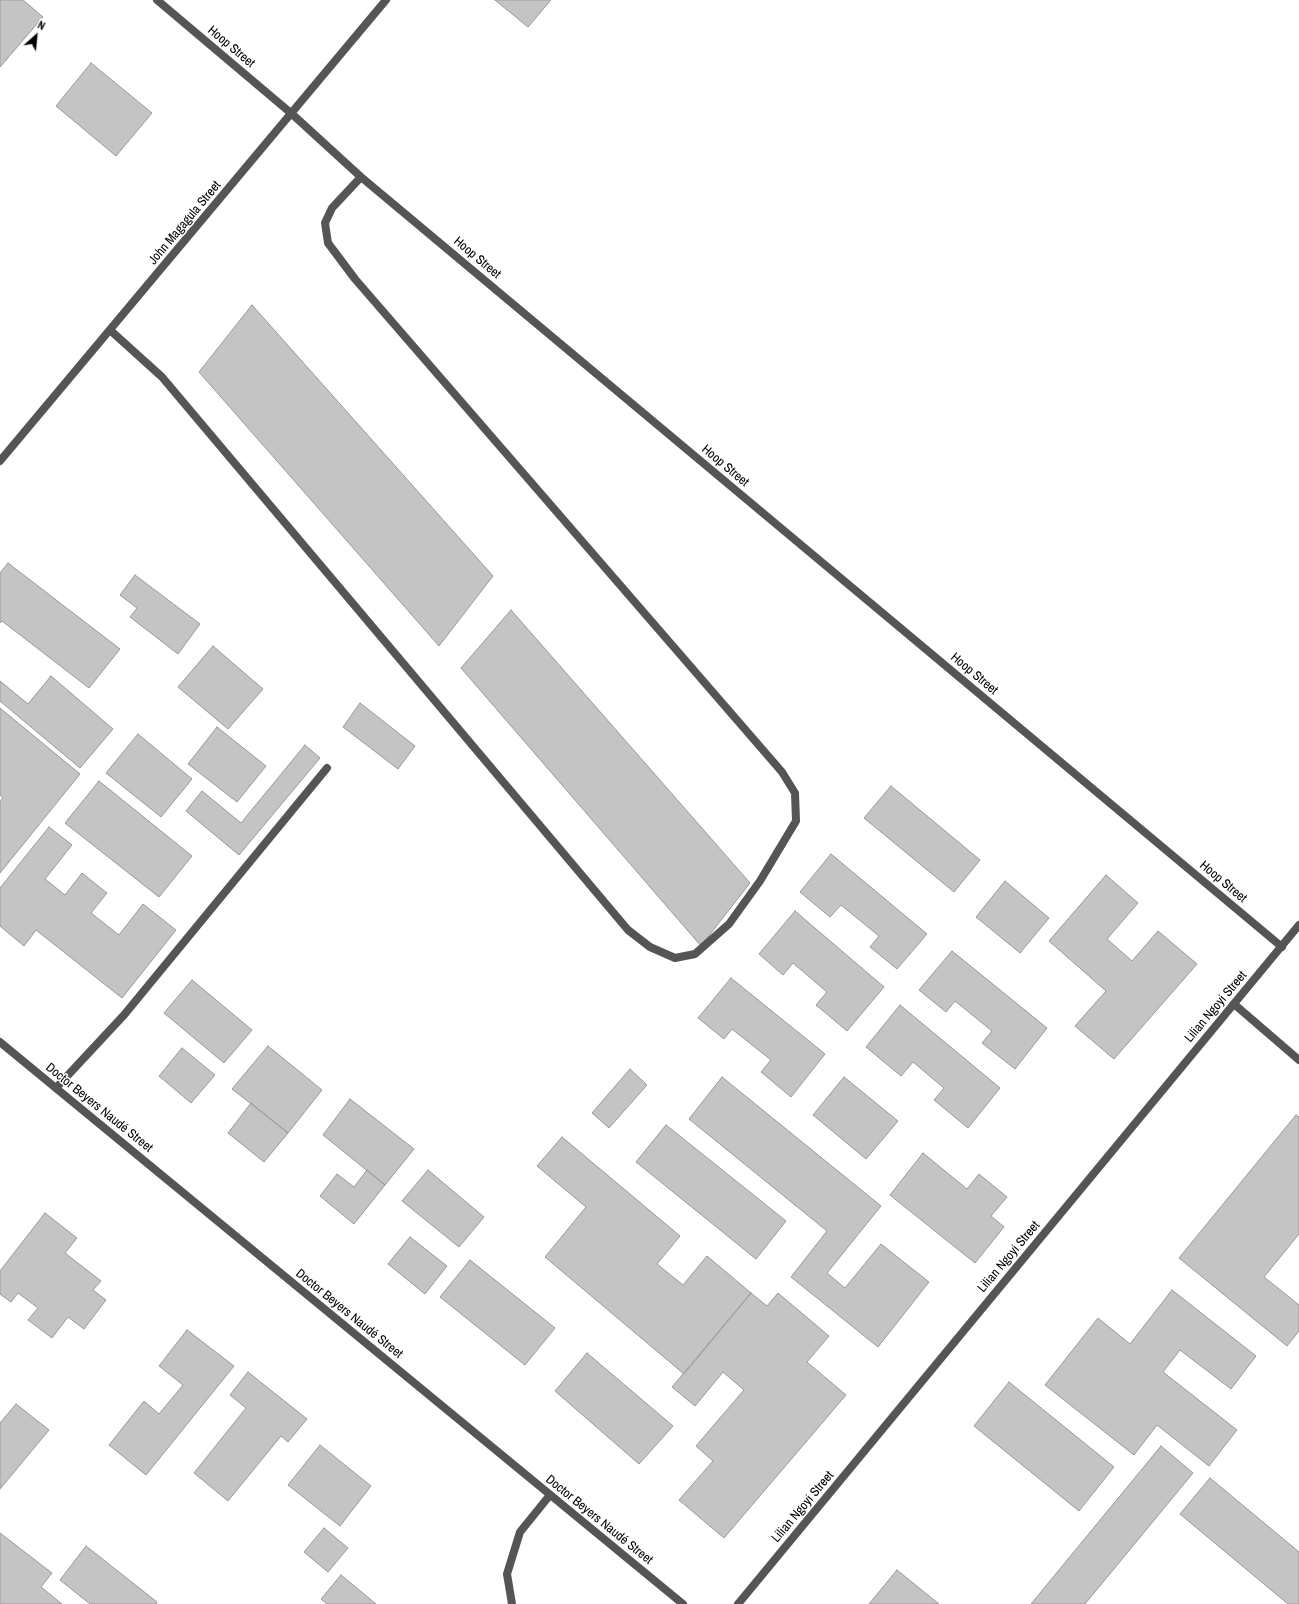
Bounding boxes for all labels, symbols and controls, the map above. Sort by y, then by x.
north arrow [16,16,56,56]
text: N [35,18,48,33]
street label: Hoop Street [204,23,258,71]
street label: John Magagula Street [146,178,224,268]
street label: Hoop Street [450,234,504,282]
street label: Hoop Street [698,442,752,490]
street label: Hoop Street [947,650,1001,698]
street label: Hoop Street [1196,858,1250,906]
street label: Lilian Ngoyi Street [1182,968,1250,1046]
street label: Doctor Beyers Naudé Street [42,1060,156,1156]
street label: Lilian Ngoyi Street [975,1218,1043,1296]
street label: Doctor Beyers Naudé Street [292,1266,406,1362]
street label: Lilian Ngoyi Street [769,1468,837,1546]
street label: Doctor Beyers Naudé Street [542,1472,656,1568]

